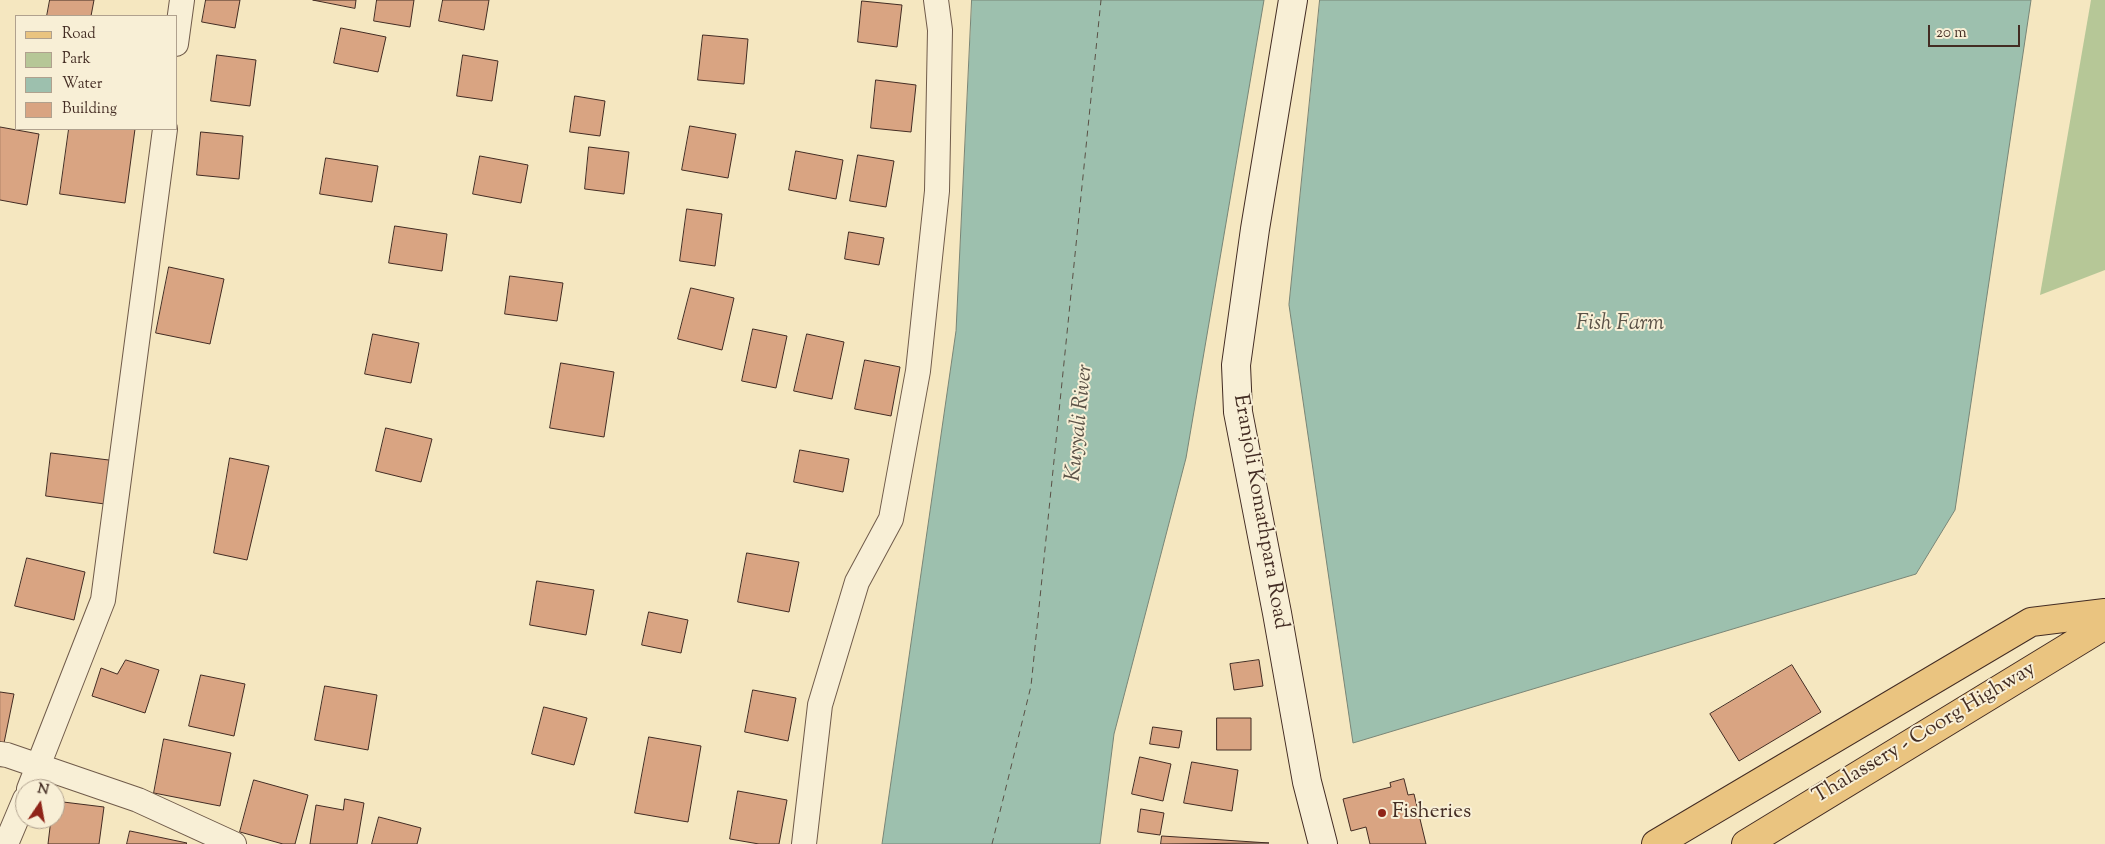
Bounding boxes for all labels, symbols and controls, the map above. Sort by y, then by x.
legend [15,15,178,130]
scale bar [1930,15,2022,47]
text: 20 m [1936,23,1967,44]
text: Road [62,24,96,45]
text: Park [62,49,91,70]
text: Water [62,74,102,95]
text: Building [62,99,117,120]
water label: Fish Farm [1576,312,1664,338]
water label: Kuyyali River [1062,363,1100,483]
street label: Eranjoli Komathpara Road [1226,393,1292,631]
street label: Thalassery - Coorg Highway [1809,657,2041,811]
north arrow [15,779,65,829]
text: N [35,779,50,801]
place label: Fisheries [1392,800,1471,826]
marker: Fisheries [1376,807,1388,819]

